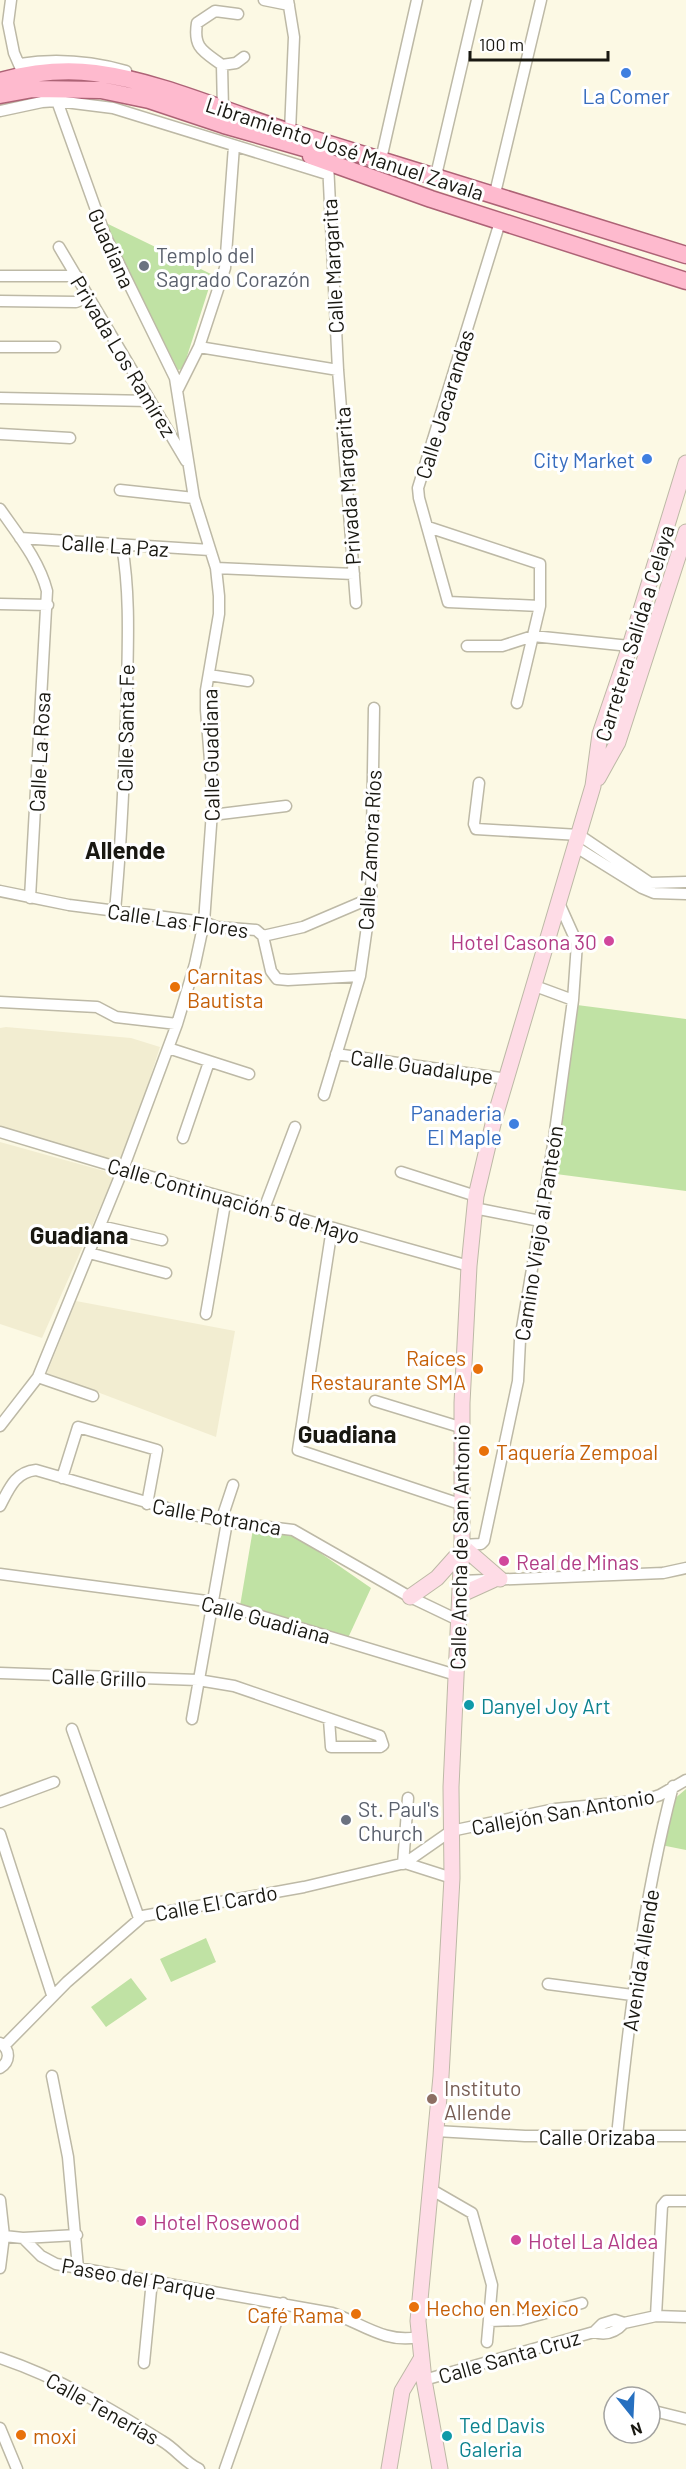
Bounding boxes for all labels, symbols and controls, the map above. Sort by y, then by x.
scale bar [470,24,608,62]
text: 100 m [479,33,524,55]
marker: La Comer [619,66,633,80]
place label: La Comer [582,83,670,108]
street label: Libramiento José Manuel Zavala [203,91,487,205]
street label: Calle Margarita [316,198,348,334]
street label: Guadiana [83,204,141,292]
place label: Templo del Sagrado Corazón [156,242,310,291]
marker: Templo del Sagrado Corazón [137,259,151,273]
street label: Privada Los Ramírez [66,271,182,441]
street label: Calle Jacarandas [409,326,479,482]
street label: Privada Margarita [329,406,365,566]
place label: City Market [533,447,635,472]
marker: City Market [640,452,654,466]
street label: Carretera Salida a Celaya [589,522,679,744]
street label: Calle La Paz [60,529,170,561]
street label: Calle Santa Fe [111,664,139,792]
street label: Calle Guadiana [196,688,224,822]
street label: Calle La Rosa [23,691,55,813]
street label: Calle Zamora Ríos [352,769,386,931]
district label: Allende [85,835,165,864]
street label: Calle Las Flores [106,898,250,942]
place label: Hotel Casona 30 [451,929,597,954]
marker: Hotel Casona 30 [602,934,616,948]
place label: Carnitas Bautista [187,963,263,1012]
marker: Carnitas Bautista [168,980,182,994]
street label: Calle Guadalupe [349,1044,495,1088]
place label: Panaderia El Maple [410,1100,502,1149]
marker: Panaderia El Maple [507,1117,521,1131]
street label: Camino Viejo al Panteón [509,1123,567,1343]
street label: Calle Continuación 5 de Mayo [105,1152,363,1248]
district label: Guadiana [30,1220,128,1249]
place label: Raíces Restaurante SMA [310,1345,466,1394]
marker: Raíces Restaurante SMA [471,1362,485,1376]
district label: Guadiana [298,1419,396,1448]
street label: Calle Ancha de San Antonio [444,1424,474,1670]
place label: Taquería Zempoal [496,1439,658,1464]
marker: Taquería Zempoal [477,1444,491,1458]
street label: Calle Potranca [151,1492,283,1540]
place label: Real de Minas [516,1549,639,1574]
marker: Real de Minas [497,1554,511,1568]
street label: Calle Guadiana [199,1590,333,1648]
street label: Calle Grillo [51,1663,147,1691]
place label: Danyel Joy Art [481,1693,611,1718]
marker: Danyel Joy Art [462,1698,476,1712]
street label: Callejón San Antonio [469,1783,657,1839]
place label: St. Paul's Church [358,1796,439,1845]
marker: St. Paul's Church [339,1813,353,1827]
street label: Calle El Cardo [153,1879,279,1925]
street label: Avenida Allende [616,1887,664,2033]
place label: Instituto Allende [444,2075,522,2124]
marker: Instituto Allende [425,2092,439,2106]
street label: Calle Orizaba [539,2124,655,2149]
place label: Hotel Rosewood [153,2209,300,2234]
marker: Hotel Rosewood [134,2214,148,2228]
place label: Hotel La Aldea [528,2228,658,2253]
marker: Hotel La Aldea [509,2233,523,2247]
street label: Paseo del Parque [60,2252,218,2304]
place label: Hecho en Mexico [426,2295,579,2320]
marker: Hecho en Mexico [407,2300,421,2314]
place label: Café Rama [247,2302,344,2327]
marker: Café Rama [349,2307,363,2321]
street label: Calle Santa Cruz [435,2324,583,2388]
street label: Calle Tenerías [42,2367,164,2449]
north arrow [602,2385,662,2445]
place label: Ted Davis Galeria [459,2412,545,2461]
text: N [629,2419,645,2440]
place label: moxi [33,2423,77,2448]
marker: moxi [14,2428,28,2442]
marker: Ted Davis Galeria [440,2429,454,2443]

